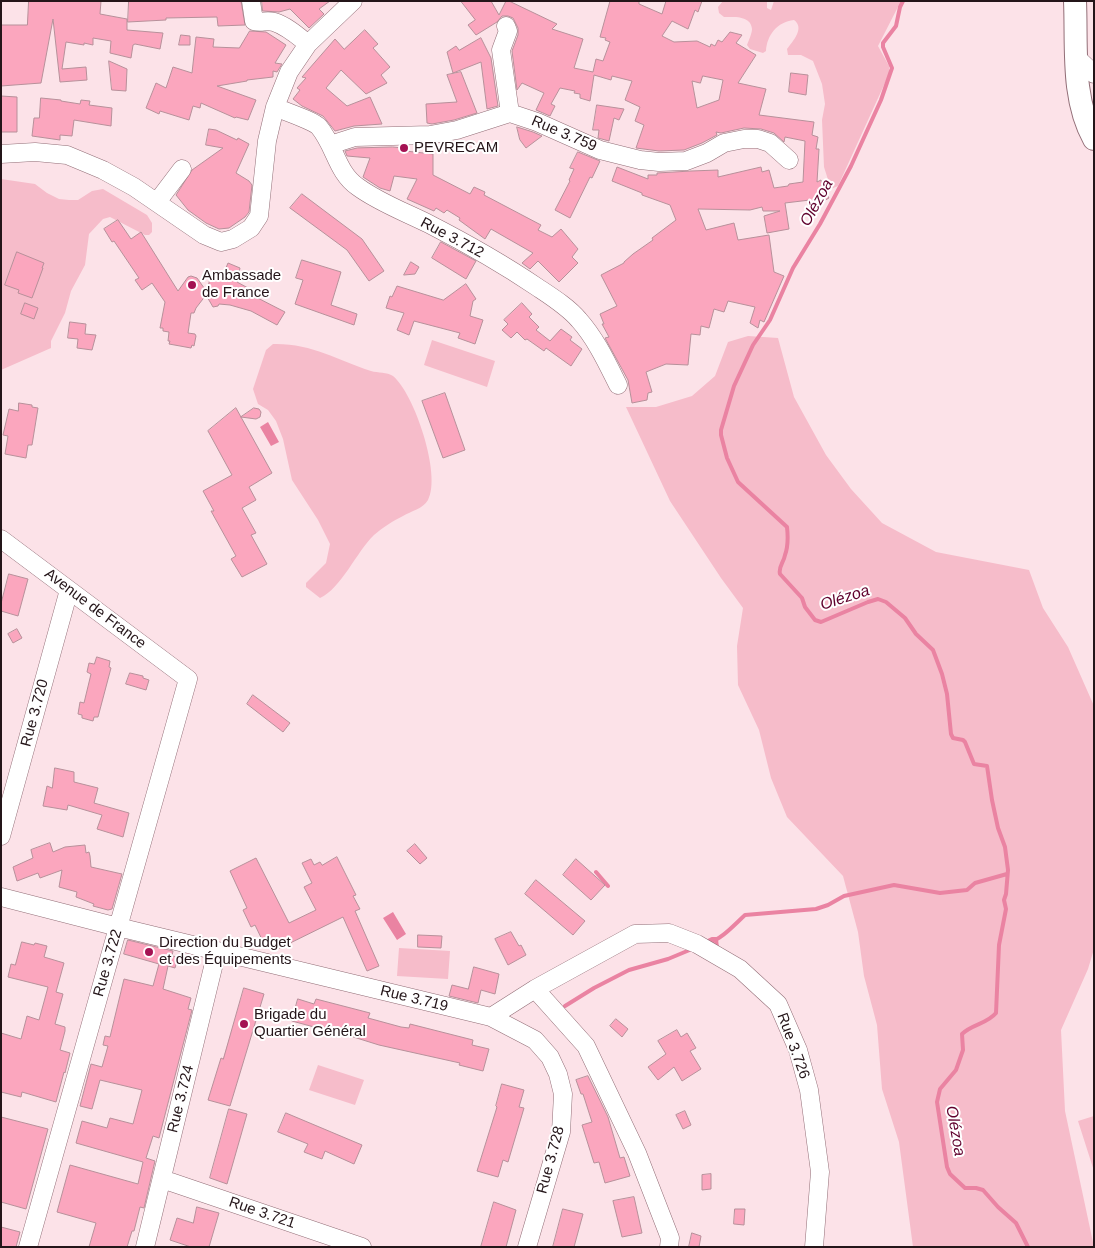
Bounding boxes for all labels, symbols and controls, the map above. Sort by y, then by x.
street label: Rue 3.759 [529,112,599,156]
place label: PEVRECAM [414,139,498,157]
marker: PEVRECAM [398,142,410,154]
water label: Olézoa [796,176,838,230]
street label: Rue 3.712 [417,214,487,262]
place label: Ambassade de France [202,267,281,302]
marker: Ambassade de France [186,279,198,291]
street label: Avenue de France [41,565,149,653]
water label: Olézoa [818,581,872,615]
street label: Rue 3.720 [17,677,53,749]
street label: Rue 3.722 [90,927,126,999]
place label: Direction du Budget et des Équipements [159,934,292,969]
marker: Direction du Budget et des Équipements [143,946,155,958]
street label: Rue 3.719 [378,982,450,1016]
place label: Brigade du Quartier Général [254,1006,366,1041]
street label: Rue 3.726 [773,1010,813,1082]
marker: Brigade du Quartier Général [238,1018,250,1030]
street label: Rue 3.724 [164,1063,198,1135]
water label: Olézoa [941,1104,969,1158]
street label: Rue 3.728 [533,1124,569,1196]
street label: Rue 3.721 [226,1193,298,1233]

